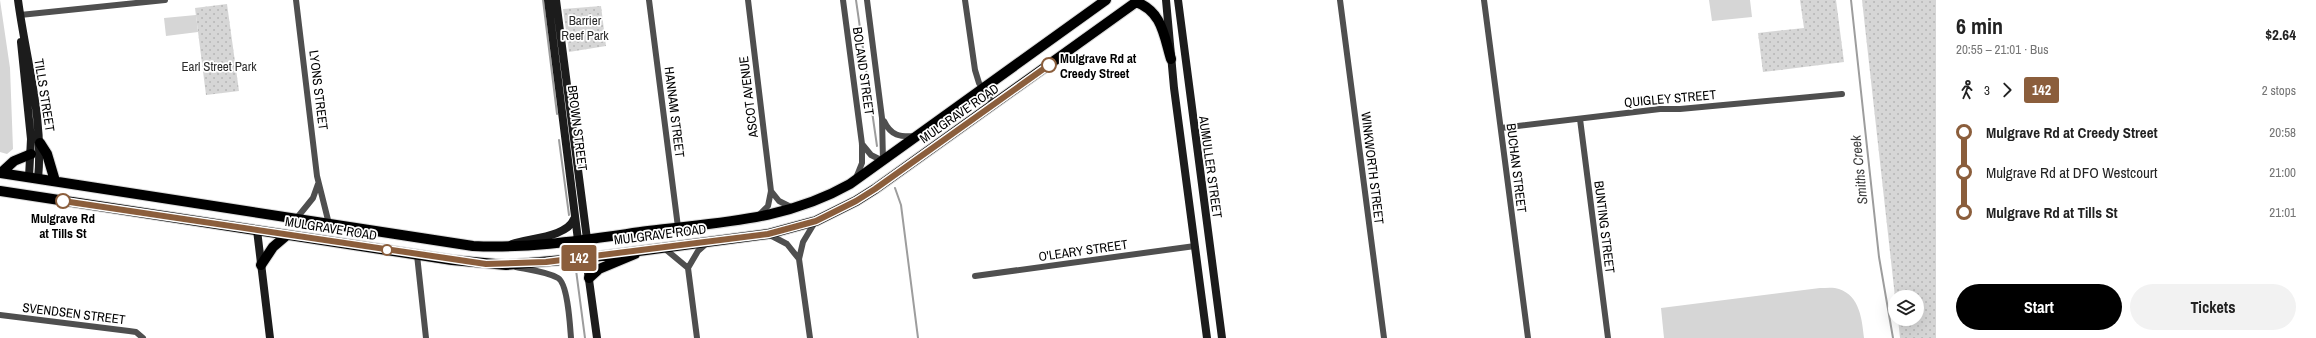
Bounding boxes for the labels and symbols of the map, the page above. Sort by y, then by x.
park label: Barrier Reef Park [561,12,609,44]
street label: BOLAND STREET [849,26,878,117]
street label: LYONS STREET [305,49,332,131]
place label: Mulgrave Rd at Creedy Street [1060,50,1137,82]
street label: ASCOT AVENUE [735,55,762,140]
street label: TILLS STREET [30,57,59,133]
marker: Mulgrave Rd at Creedy Street [1041,57,1057,73]
park label: Earl Street Park [181,58,257,75]
street label: HANNAM STREET [661,66,689,159]
street label: MULGRAVE ROAD [916,80,1002,147]
street label: BROWN STREET [564,84,591,172]
street label: QUIGLEY STREET [1623,86,1717,111]
street label: WINKWORTH STREET [1357,111,1388,226]
street label: AUMULLER STREET [1195,114,1226,220]
street label: BUCHAN STREET [1503,122,1530,214]
water label: Smiths Creek [1846,133,1872,206]
street label: BUNTING STREET [1590,180,1619,275]
marker: Mulgrave Rd at Tills St [55,193,71,209]
place label: Mulgrave Rd at Tills St [31,210,95,242]
street label: MULGRAVE ROAD [284,213,378,244]
street label: MULGRAVE ROAD [613,220,707,249]
street label: O'LEARY STREET [1037,236,1129,265]
unlabelled marker [381,244,393,256]
line badge: 142 [556,245,602,271]
street label: SVENDSEN STREET [21,299,127,328]

